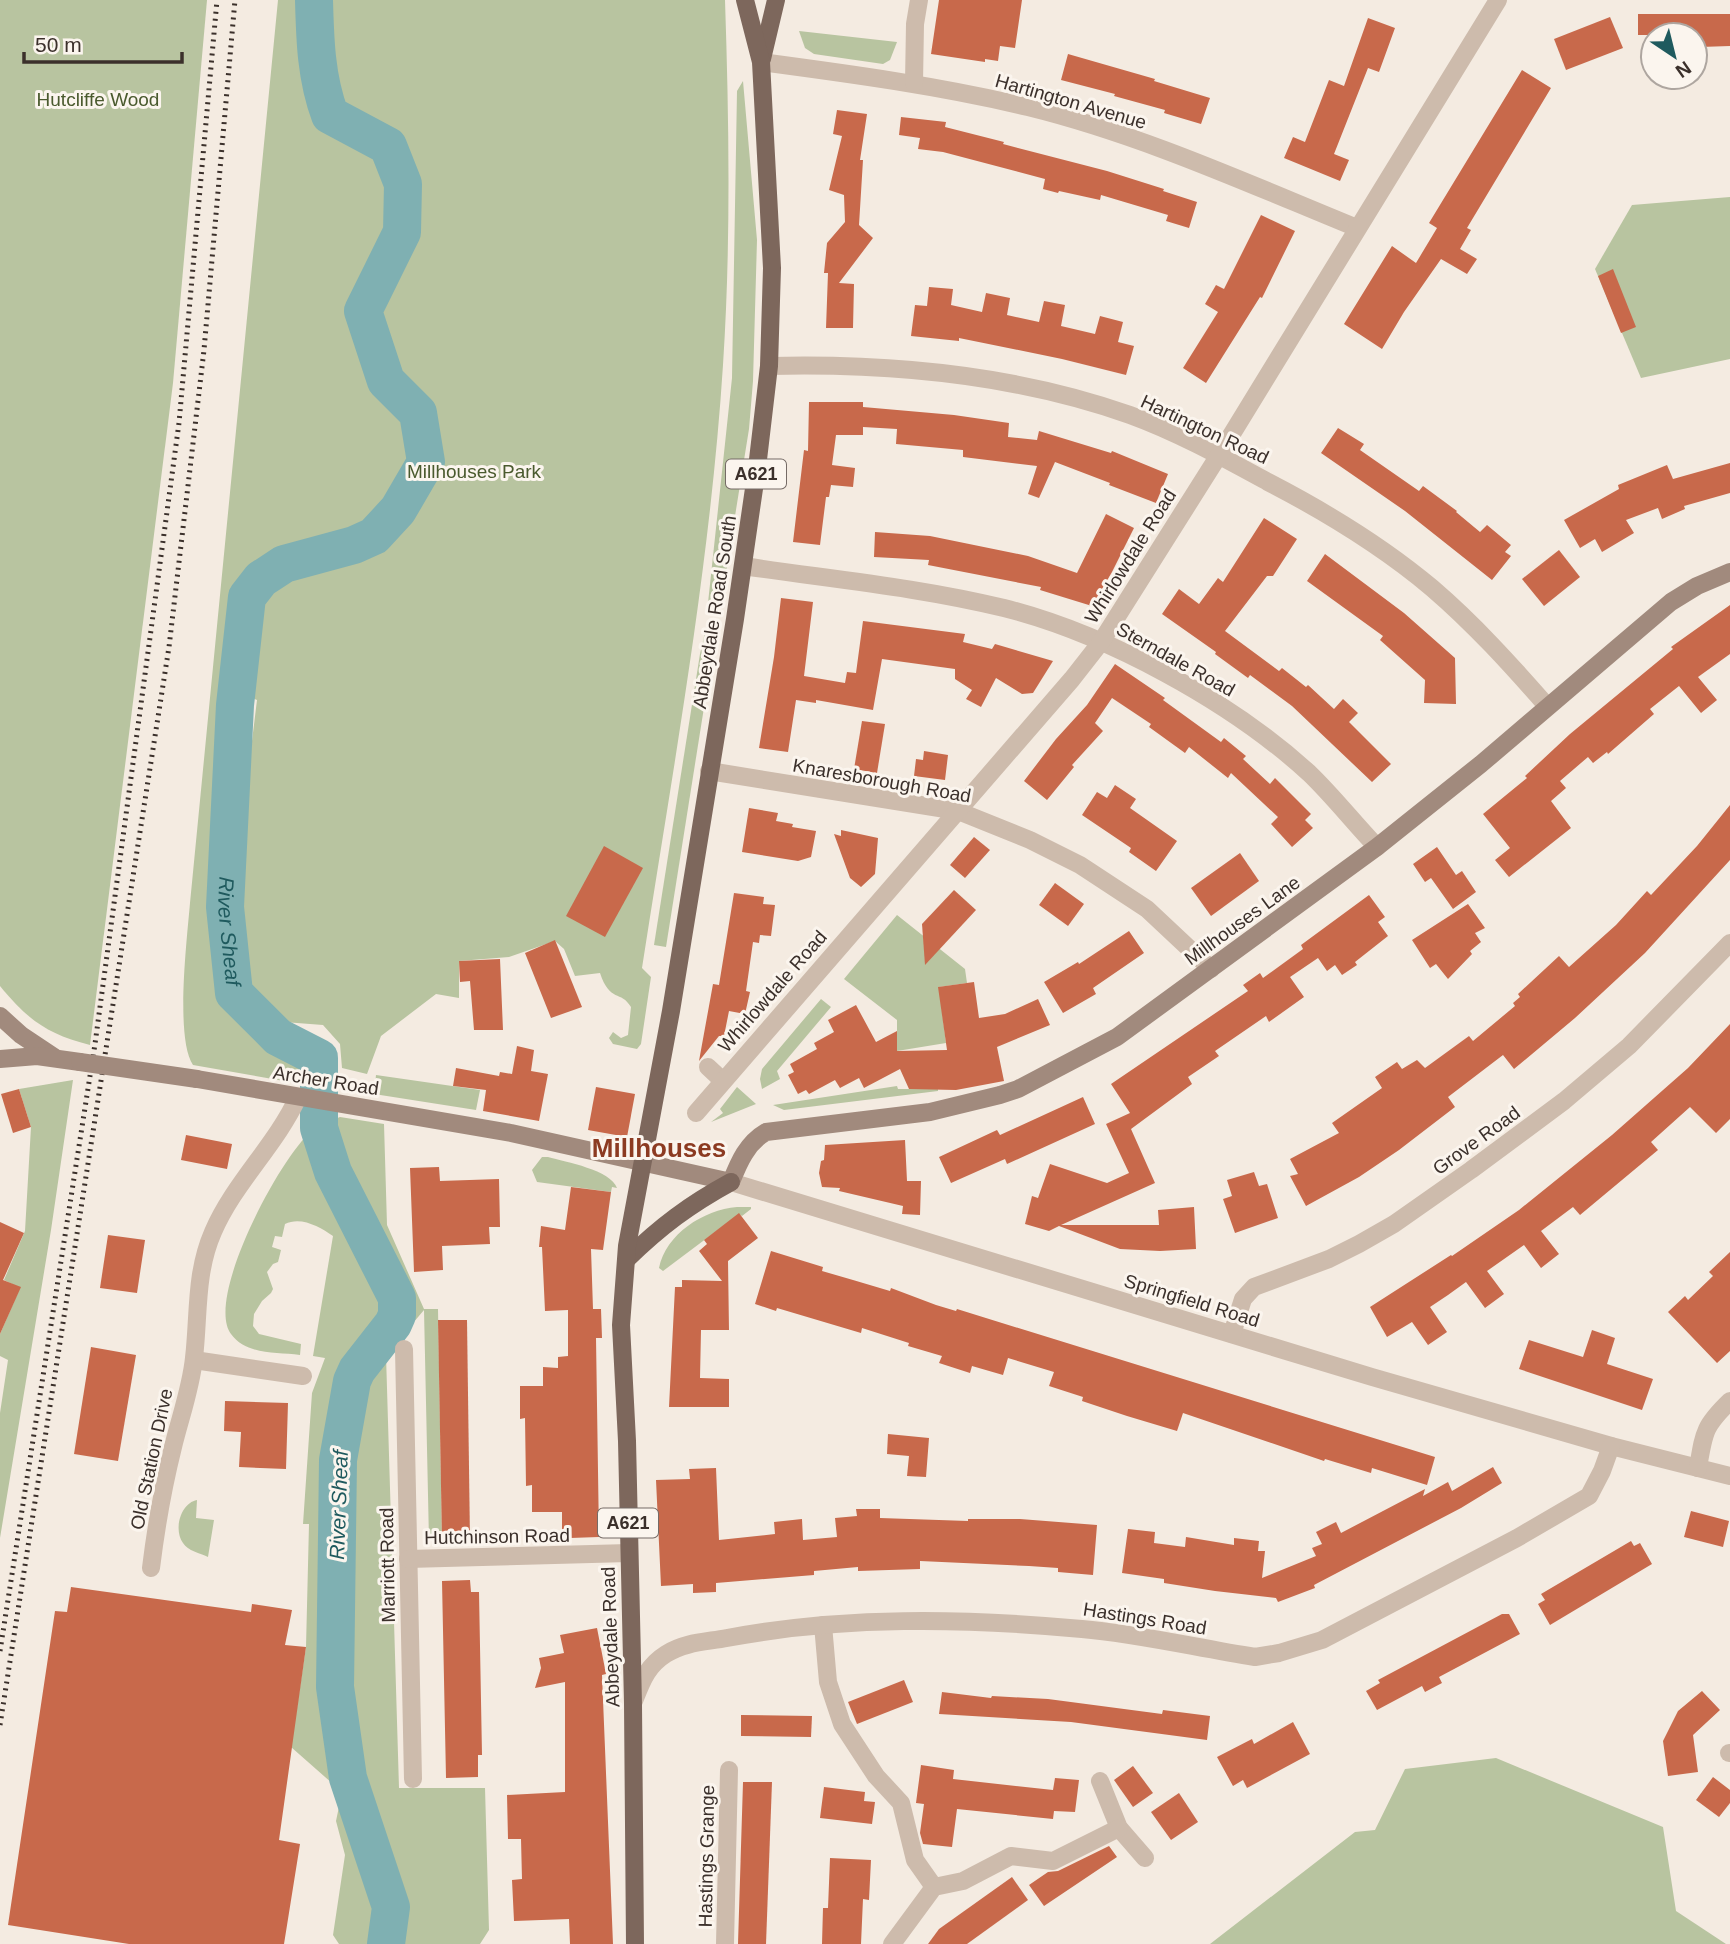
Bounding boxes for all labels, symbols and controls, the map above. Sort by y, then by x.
scale bar [24,21,182,65]
north arrow [1639,21,1709,91]
text: 50 m [35,33,82,56]
text: N [1672,57,1695,82]
street label: Hartington Avenue [993,70,1149,133]
park label: Hutcliffe Wood [37,89,159,110]
street label: Hartington Road [1138,391,1272,468]
road number: A621 [726,460,786,488]
park label: Millhouses Park [407,461,542,482]
street label: Whirlowdale Road [1081,485,1180,627]
street label: Abbeydale Road South [689,514,740,710]
street label: Sterndale Road [1113,618,1239,701]
street label: Knaresborough Road [791,754,973,807]
street label: Millhouses Lane [1181,872,1304,969]
water label: River Sheaf [214,876,245,989]
street label: Whirlowdale Road [714,926,831,1056]
street label: Archer Road [272,1062,380,1099]
street label: Grove Road [1429,1102,1524,1179]
district label: Millhouses [592,1133,726,1163]
street label: Springfield Road [1122,1270,1262,1331]
street label: Old Station Drive [126,1387,177,1532]
water label: River Sheaf [325,1448,352,1560]
street label: Marriott Road [376,1507,399,1623]
road number: A621 [598,1508,658,1538]
street label: Hutchinson Road [424,1525,570,1548]
street label: Abbeydale Road [598,1566,623,1708]
street label: Hastings Road [1082,1598,1208,1639]
street label: Hastings Grange [695,1785,718,1927]

